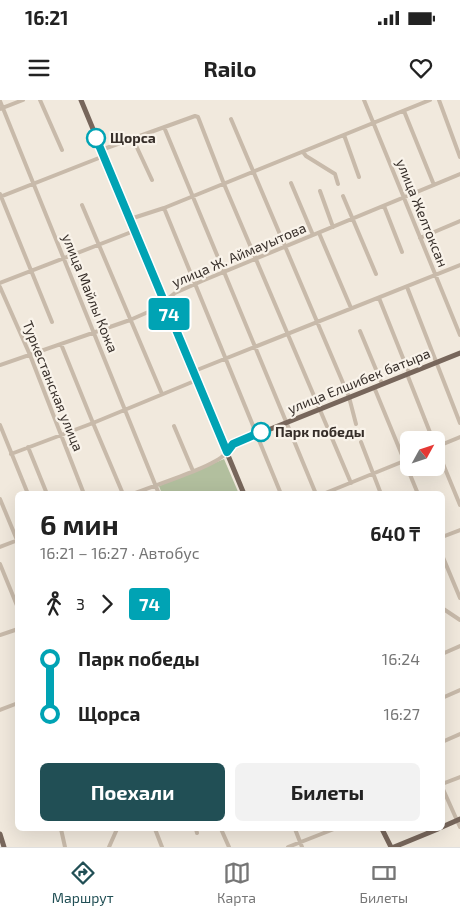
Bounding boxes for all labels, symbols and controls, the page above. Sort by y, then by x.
text: 16:21 [25,6,69,29]
icon: menu [25,54,53,82]
icon: heart [407,54,435,82]
text: Railo [203,55,257,81]
marker: Щорса [86,128,106,148]
place label: Щорса [110,129,156,146]
street label: улица Желтоксан [393,156,452,269]
street label: улица Ж. Аймауытова [169,219,308,291]
street label: улица Майлы Кожа [59,231,122,355]
line badge: 74 [146,298,192,330]
text: 74 [159,303,179,325]
street label: Туркестанская улица [19,318,87,454]
street label: улица Елшибек батыра [285,344,433,417]
marker: Парк победы [251,422,271,442]
place label: Парк победы [275,423,365,440]
north arrow [400,431,445,476]
map controls [400,431,445,476]
text: 6 мин [40,507,119,541]
text: 640 ₸ [370,522,420,545]
text: 16:21 – 16:27 · Автобус [40,543,200,562]
icon: walk [40,590,68,618]
icon: forward [93,590,121,618]
text: 74 [139,593,160,615]
text: 3 [76,594,85,613]
text: Парк победы [78,647,200,670]
text: 16:24 [382,649,420,668]
text: Щорса [78,702,140,725]
text: 16:27 [384,704,420,723]
button: Поехали [40,763,225,821]
button: Билеты [235,763,420,821]
tab: Маршрут [52,859,114,906]
tab: Карта [217,859,256,906]
tab: Билеты [360,859,408,906]

